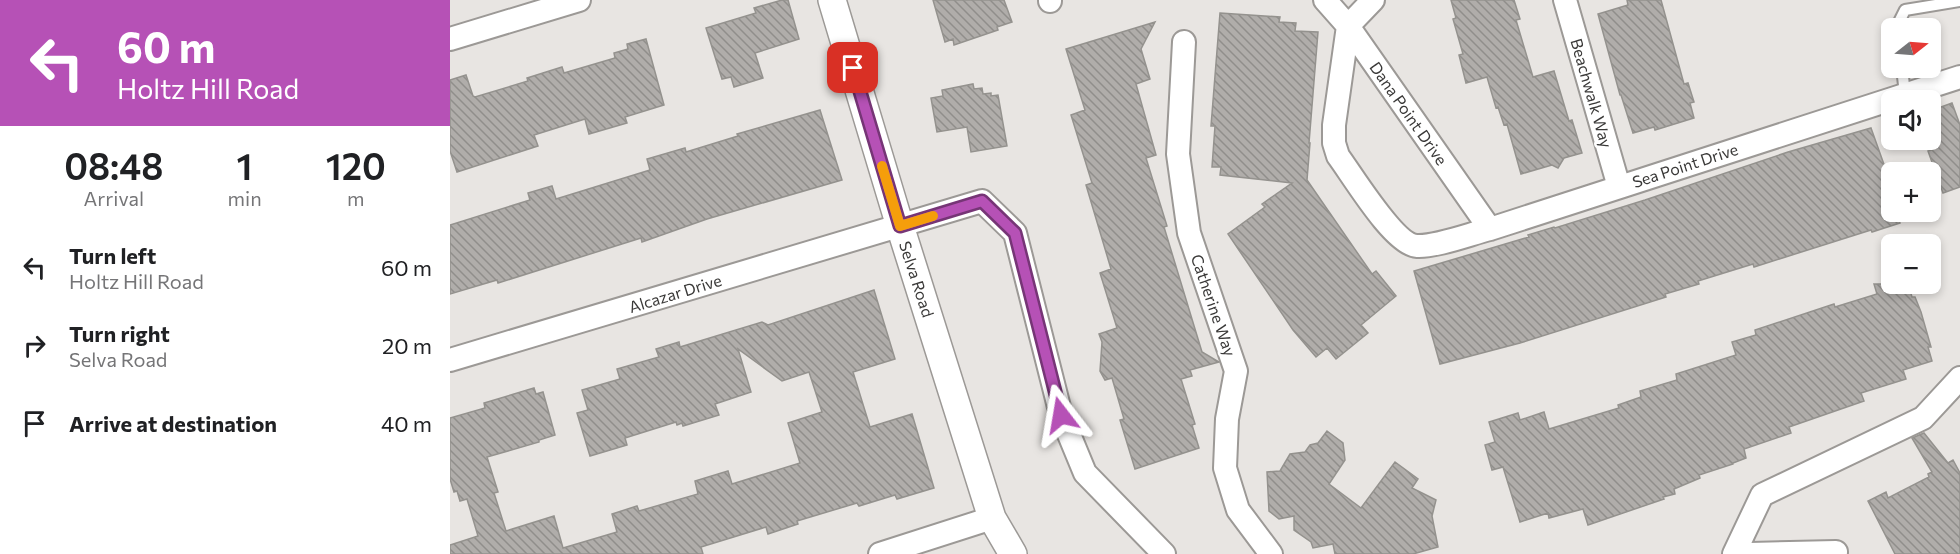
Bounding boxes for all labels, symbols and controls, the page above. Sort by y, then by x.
north arrow [1881,18,1941,78]
map controls [1881,18,1941,294]
text: 60 m [117,20,216,72]
icon: left [18,24,96,102]
street label: Beachwalk Way [1567,36,1617,150]
pin [827,42,878,93]
icon: arrive [836,51,869,84]
street label: Dana Point Drive [1366,58,1452,168]
text: Holtz Hill Road [117,72,299,105]
button: sound [1881,90,1941,150]
street label: Sea Point Drive [1630,139,1740,191]
text: 08:48 [64,143,163,187]
text: 1 [237,143,253,187]
text: 120 [326,143,386,187]
button: + [1881,162,1941,222]
text: Arrival [84,186,144,210]
text: min [228,186,262,210]
text: m [347,186,365,210]
button: − [1881,234,1941,294]
street label: Selva Road [896,239,938,319]
text: Turn left [69,242,156,269]
icon: left [18,251,51,284]
street label: Catherine Way [1188,251,1240,359]
text: 60 m [381,254,432,281]
text: Holtz Hill Road [69,269,204,293]
street label: Alcazar Drive [626,270,724,316]
text: Turn right [69,320,170,347]
icon: right [18,329,51,362]
text: 20 m [382,332,432,359]
text: Selva Road [69,347,167,371]
position arrow [1029,383,1093,447]
icon: arrive [18,407,51,440]
text: Arrive at destination [69,410,277,437]
text: 40 m [381,410,432,437]

